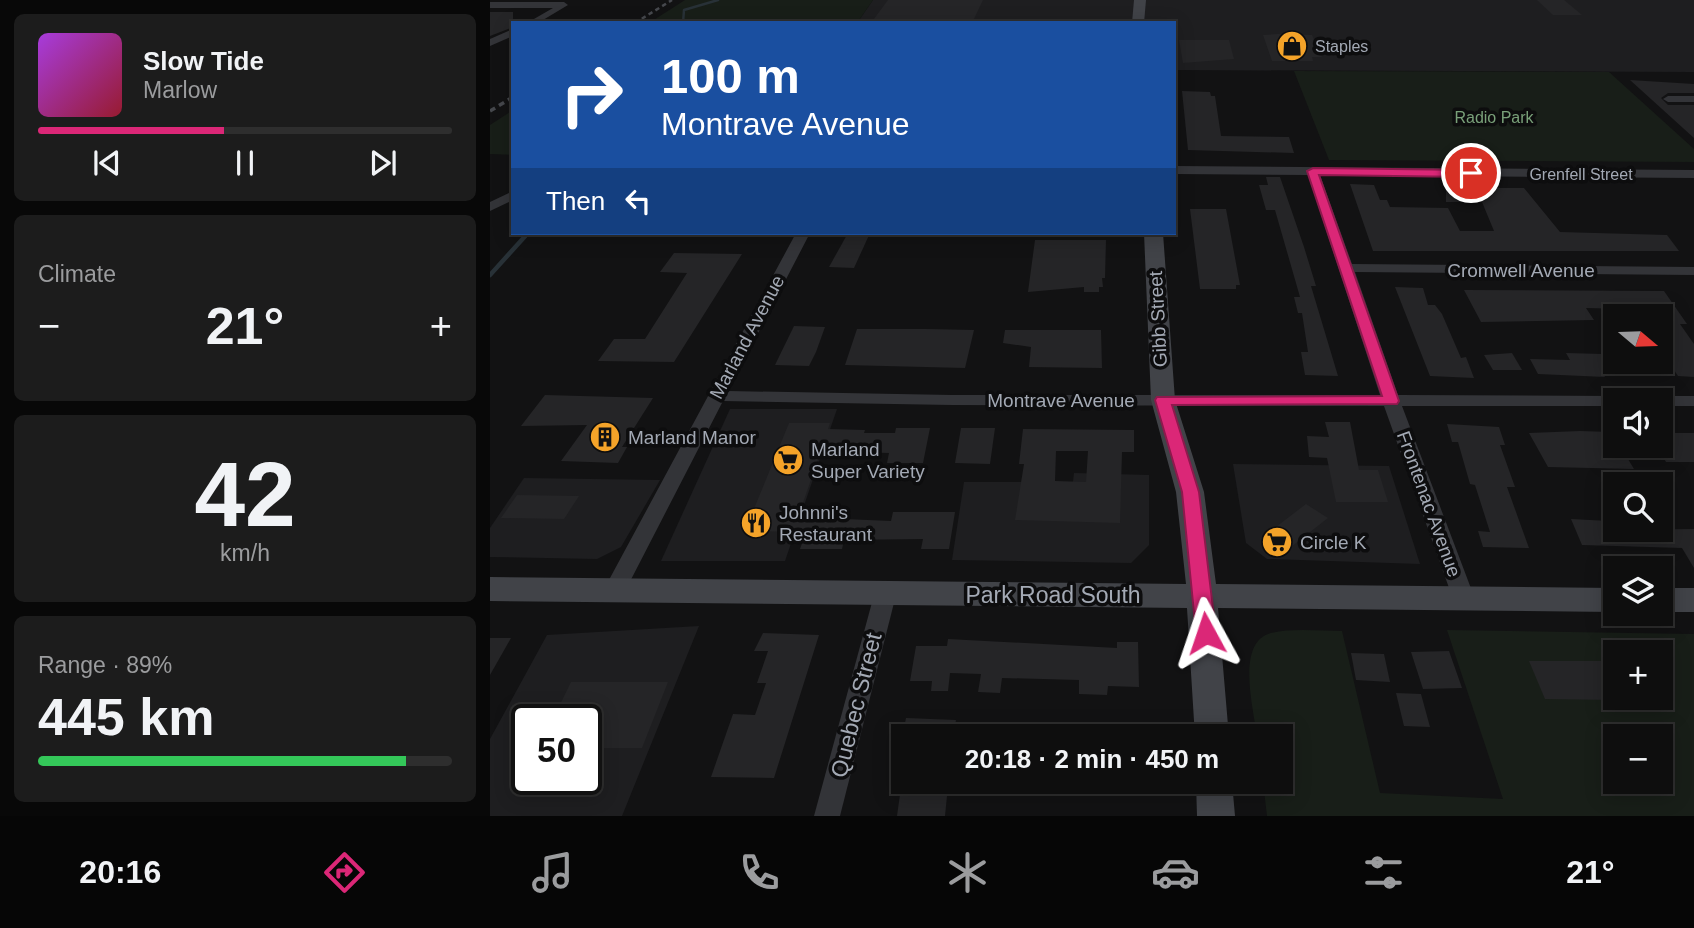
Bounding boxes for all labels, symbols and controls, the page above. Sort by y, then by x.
shop icon: Staples [1275,29,1309,63]
place label: Staples [1315,38,1368,55]
text: Slow Tide [143,46,264,76]
icon: right [546,49,637,140]
text: 100 m [661,49,800,103]
text: Marlow [143,77,217,103]
text: Montrave Avenue [661,106,909,142]
park label: Radio Park [1454,109,1535,126]
pin [1441,143,1501,203]
icon: previous [88,144,126,182]
icon: pause [226,144,264,182]
icon: next [364,144,402,182]
icon: arrive [1452,154,1490,192]
street label: Grenfell Street [1529,166,1633,183]
icon: left [619,182,657,220]
text: Then [546,186,605,216]
street label: Cromwell Avenue [1447,260,1595,281]
text: Climate [38,261,116,287]
street label: Gibb Street [1145,270,1171,368]
street label: Marland Avenue [706,272,788,402]
text: 21° [206,297,284,355]
north arrow [1603,304,1673,374]
map controls [1603,304,1673,794]
text: − [38,305,60,347]
text: + [430,305,452,347]
button: sound [1603,388,1673,458]
street label: Montrave Avenue [987,390,1135,411]
building icon: Marland Manor [588,420,622,454]
place label: Marland Manor [628,427,756,448]
street label: Frontenac Avenue [1393,428,1465,580]
place label: Marland Super Variety [811,439,925,482]
supermarket icon: Marland Super Variety [771,443,805,477]
text: 42 [194,444,296,545]
button: search [1603,472,1673,542]
place label: Johnni's Restaurant [779,502,873,545]
restaurant icon: Johnni's Restaurant [739,506,773,540]
supermarket icon: Circle K [1260,525,1294,559]
place label: Circle K [1300,532,1367,553]
text: km/h [220,540,270,566]
button: layers [1603,556,1673,626]
street label: Park Road South [965,582,1141,608]
position arrow [1169,596,1243,670]
street label: Quebec Street [825,629,887,780]
button: + [1603,640,1673,710]
text: Range · 89% [38,652,172,678]
text: 445 km [38,688,214,746]
speed limit sign: 50 [511,704,602,795]
button: − [1603,724,1673,794]
text: 20:18 · 2 min · 450 m [965,744,1219,774]
icon: directions [320,848,369,897]
icon: music [528,848,577,897]
icon: phone [735,848,784,897]
icon: climate [943,848,992,897]
icon: car [1151,848,1200,897]
icon: filters [1359,848,1408,897]
text: 20:16 [79,854,161,890]
text: 21° [1566,854,1615,890]

